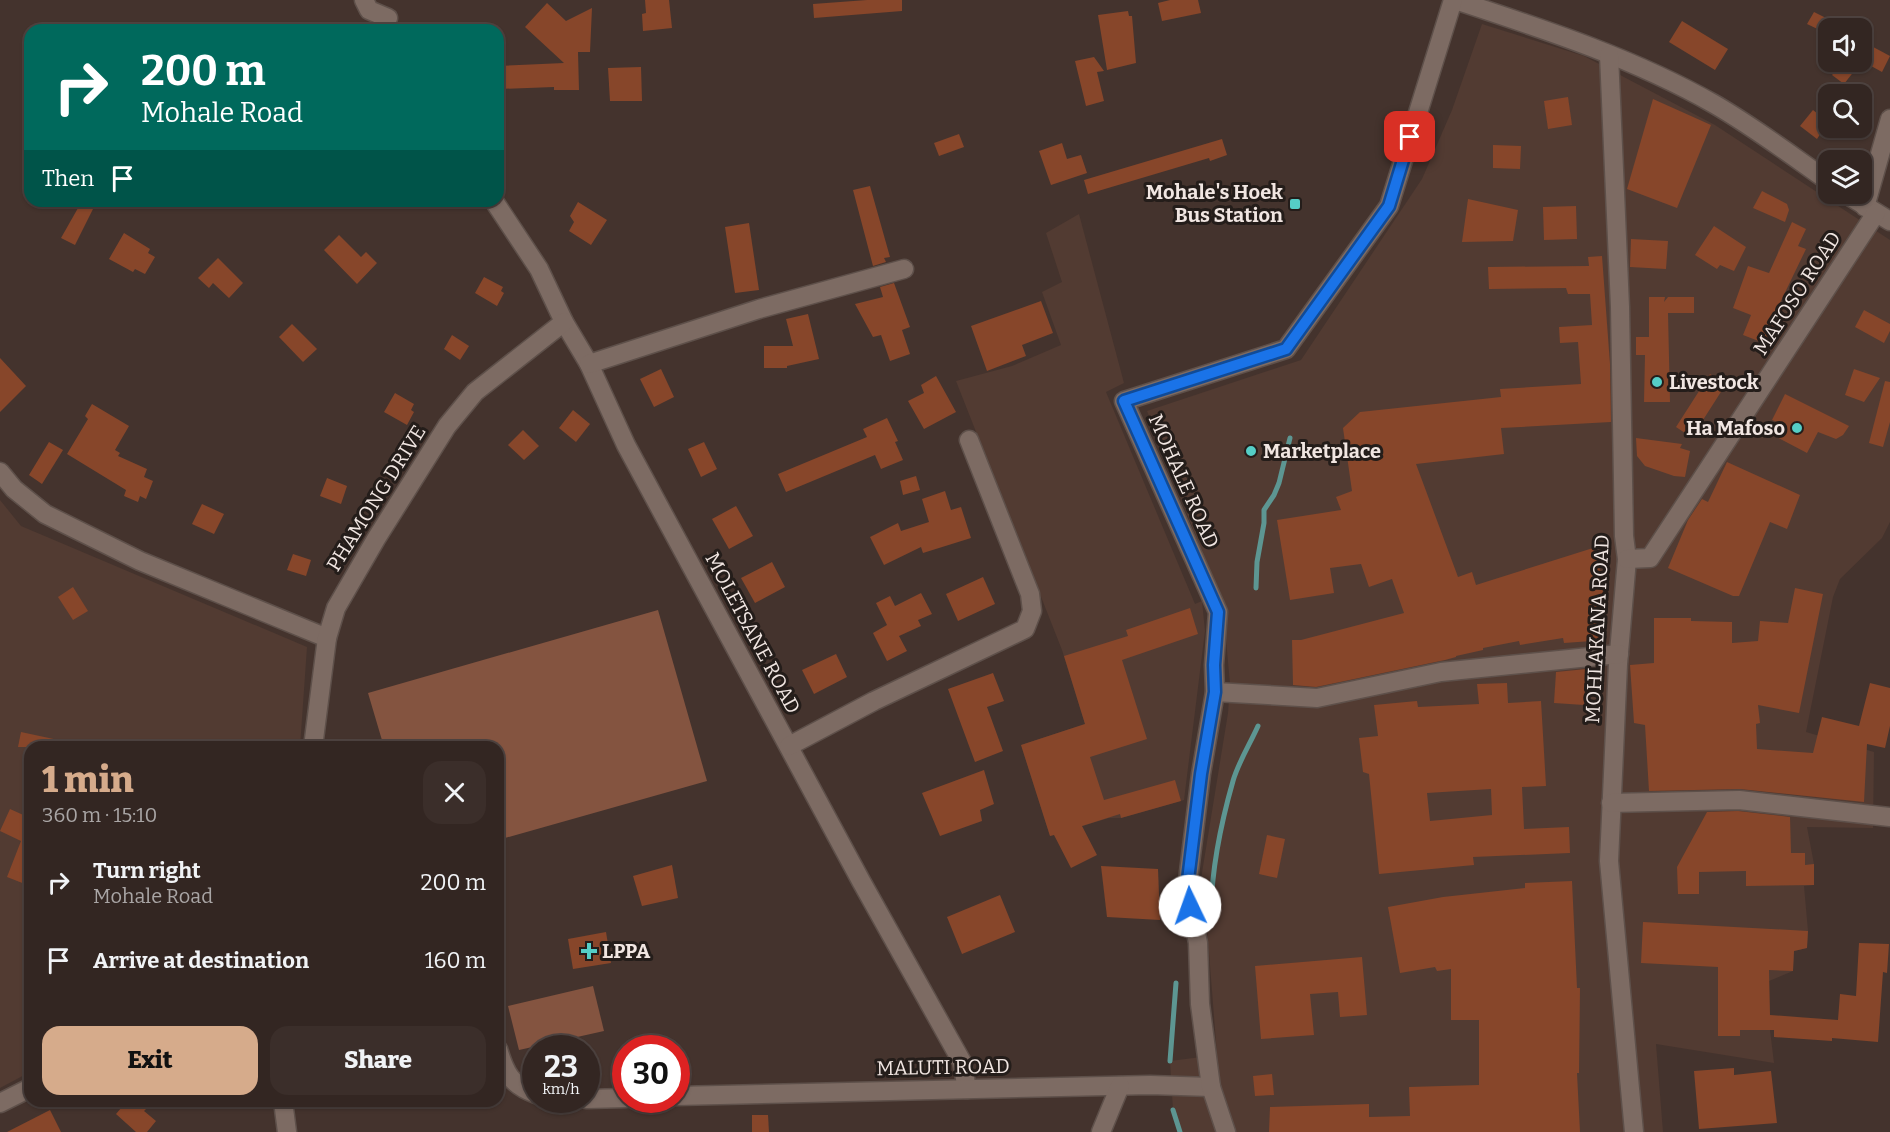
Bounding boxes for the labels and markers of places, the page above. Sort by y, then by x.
pin [1384,111,1435,162]
place label: Mohale's Hoek Bus Station [1146,180,1283,227]
marker: Mohale's Hoek Bus Station [1288,197,1302,211]
place label: Livestock [1669,370,1759,394]
marker: Livestock [1650,375,1664,389]
place label: Ha Mafoso [1686,416,1785,440]
marker: Ha Mafoso [1790,421,1804,435]
place label: Marketplace [1263,439,1381,463]
marker: Marketplace [1244,444,1258,458]
place label: LPPA [602,939,651,963]
marker: LPPA [580,942,598,960]

